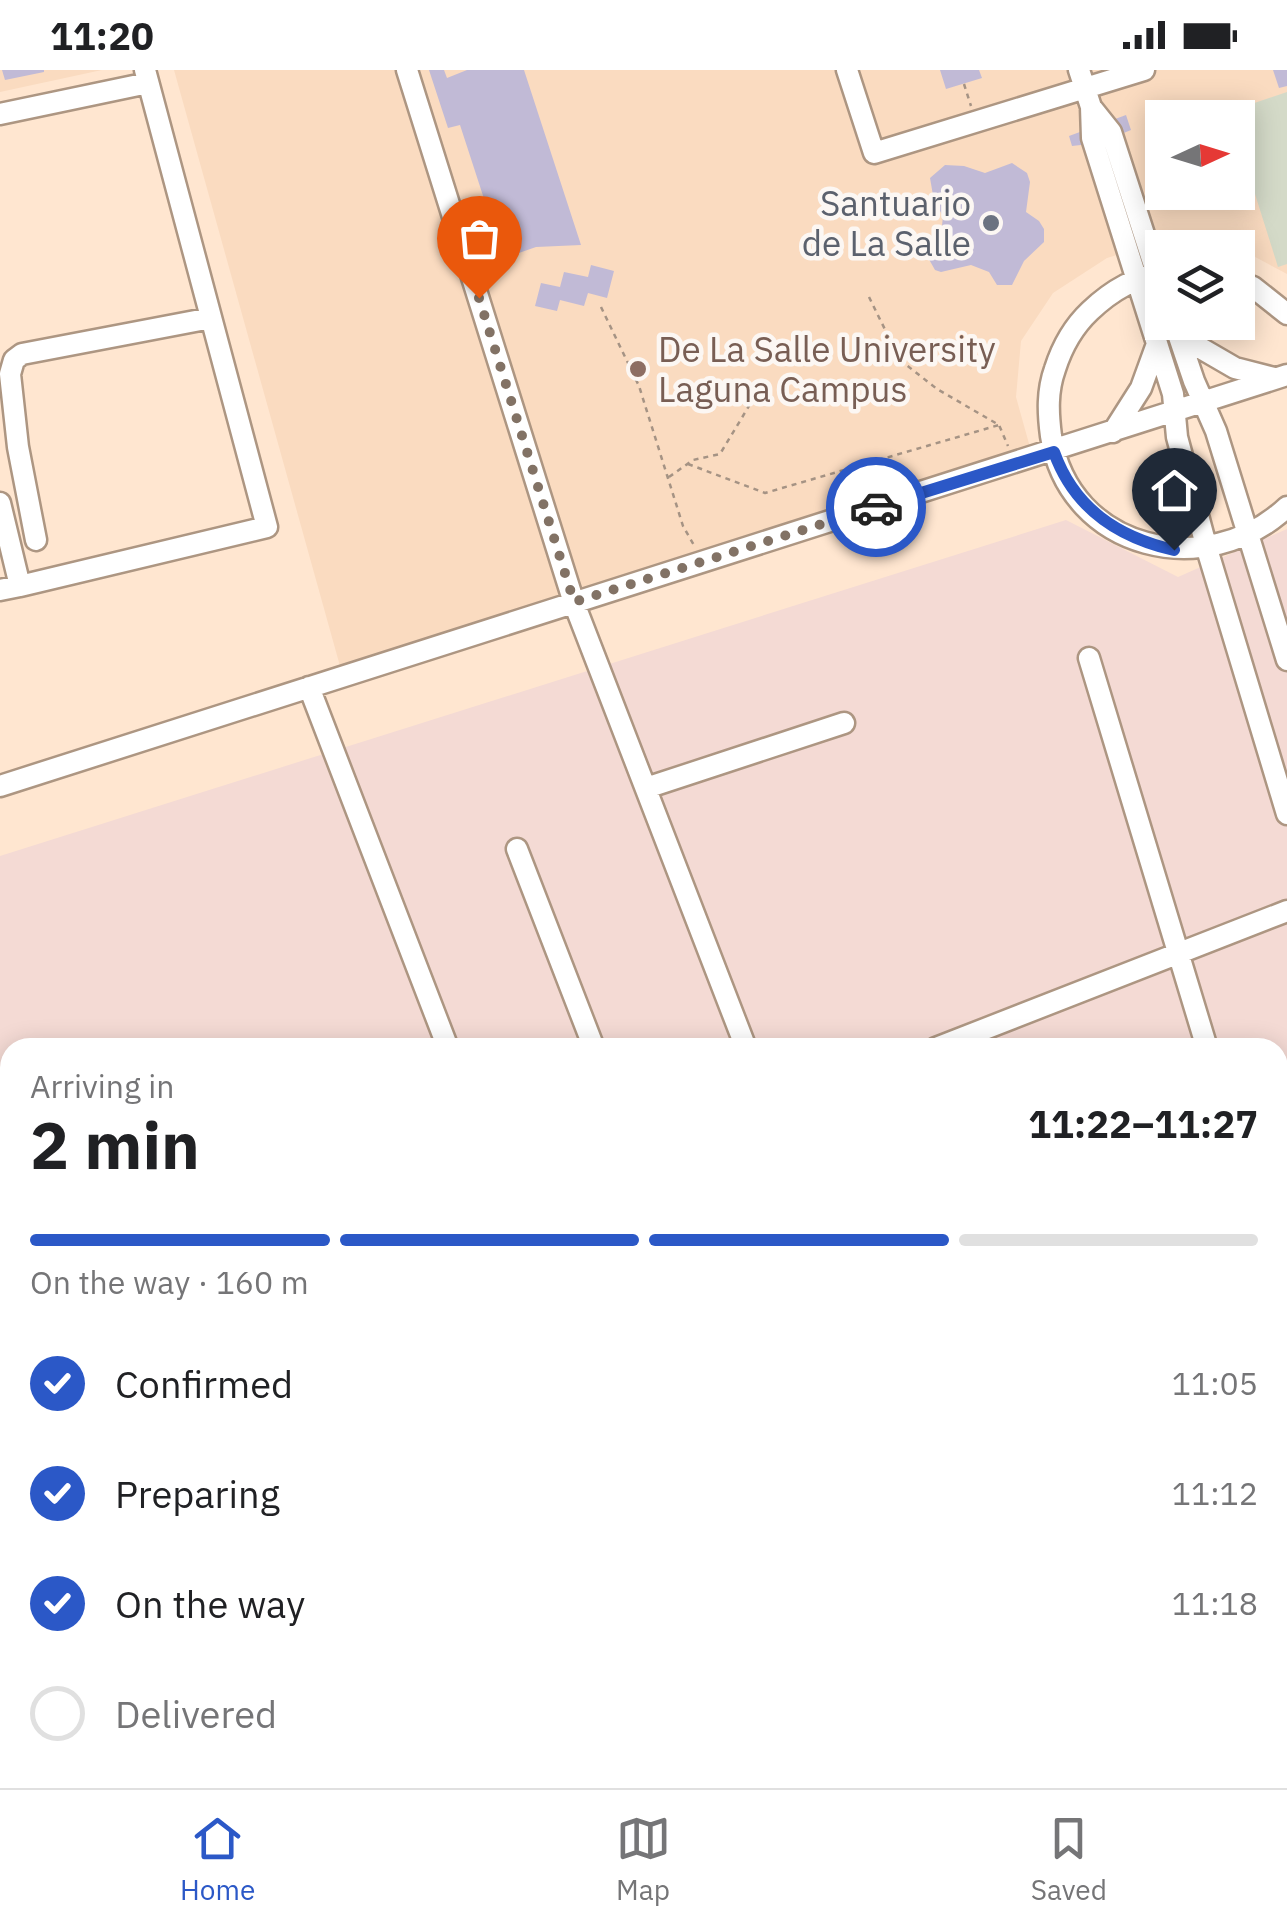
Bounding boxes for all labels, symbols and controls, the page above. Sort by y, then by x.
text: 11:20 [50,11,154,60]
north arrow [1145,100,1255,210]
map controls [1145,100,1255,340]
place label: Santuario de La Salle [802,180,971,266]
pin [437,196,522,299]
icon: bag [452,211,507,266]
marker: Santuario de La Salle [980,212,1002,234]
button: layers [1145,230,1255,340]
place label: De La Salle University Laguna Campus [658,326,996,412]
marker: De La Salle University Laguna Campus [627,358,649,380]
pin [1132,448,1217,551]
courier [826,457,926,557]
icon: home [1147,463,1202,518]
icon: car [849,480,904,535]
text: Arriving in [30,1065,175,1107]
text: 11:22–11:27 [1028,1099,1258,1148]
text: 2 min [30,1102,200,1187]
text: On the way · 160 m [30,1261,309,1303]
icon: check [30,1356,85,1411]
text: Confirmed [115,1359,293,1408]
text: 11:05 [1172,1362,1258,1404]
icon: check [30,1466,85,1521]
text: Preparing [115,1469,280,1518]
text: 11:12 [1172,1472,1258,1514]
icon: check [30,1576,85,1631]
text: On the way [115,1579,305,1628]
text: 11:18 [1172,1582,1258,1624]
text: Delivered [115,1689,277,1738]
tab: Home [180,1811,255,1908]
tab: Map [616,1811,671,1908]
tab: Saved [1031,1811,1107,1908]

